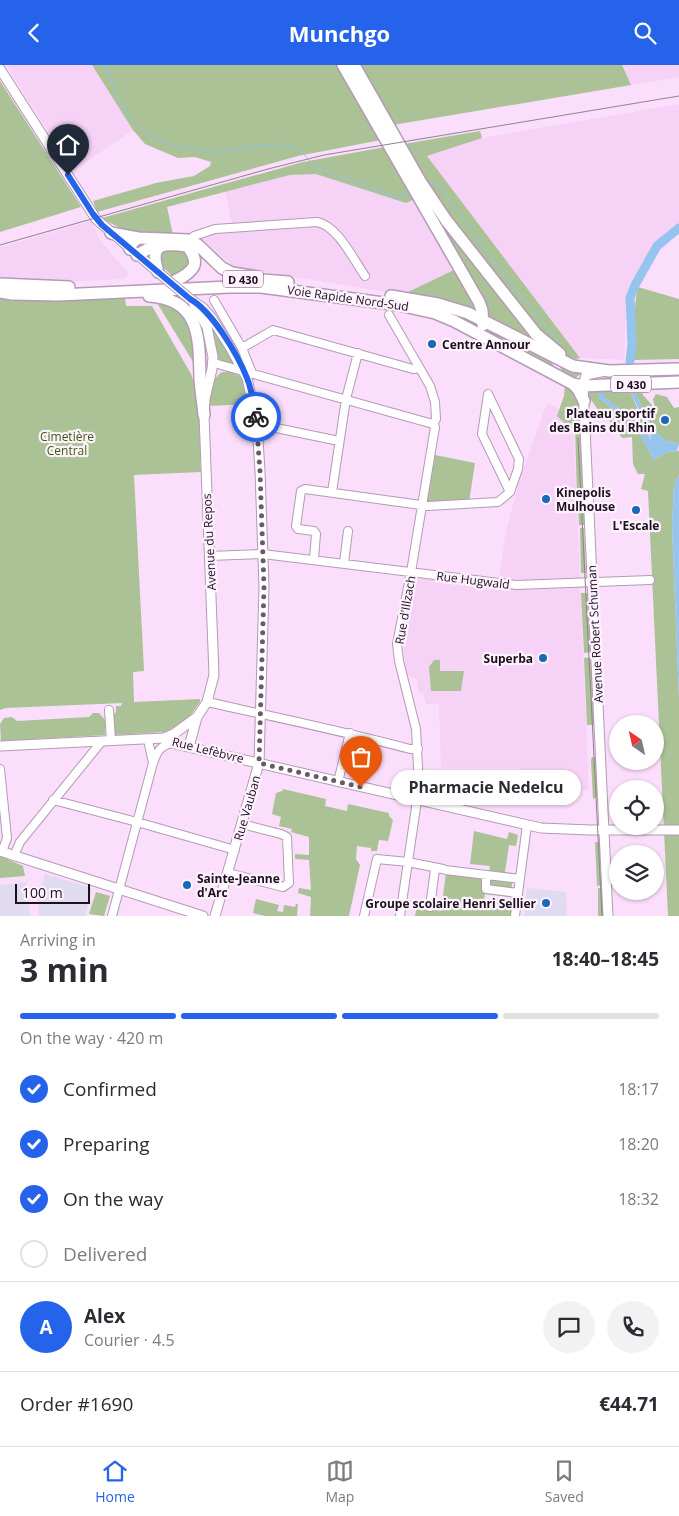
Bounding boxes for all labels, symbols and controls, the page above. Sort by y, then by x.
text: Munchgo [289,18,390,48]
icon: back [20,19,48,47]
icon: search [631,19,659,47]
pin [47,124,89,175]
icon: home [54,131,82,159]
road number: D 430 [223,270,263,287]
street label: Voie Rapide Nord-Sud [286,281,410,315]
place label: Centre Annour [442,336,531,353]
marker: Centre Annour [426,338,438,350]
road number: D 430 [611,375,651,393]
courier [231,392,281,442]
icon: bike [242,403,270,431]
place label: Plateau sportif des Bains du Rhin [549,405,656,436]
marker: Plateau sportif des Bains du Rhin [659,414,671,426]
park label: Cimetière Central [40,428,94,459]
place label: Kinepolis Mulhouse [556,484,615,515]
street label: Avenue du Repos [198,493,220,591]
marker: Kinepolis Mulhouse [540,493,552,505]
marker: L'Escale [630,504,642,516]
place label: L'Escale [613,517,659,534]
street label: Avenue Robert Schuman [583,565,607,703]
street label: Rue Hugwald [435,567,511,593]
street label: Rue d'Illzach [391,574,419,646]
place label: Superba [484,650,533,667]
marker: Superba [537,652,549,664]
north arrow [609,715,664,770]
map controls [609,715,664,900]
street label: Rue Lefèbvre [170,733,246,767]
pin [340,736,382,787]
icon: bag [347,743,375,771]
callout: Pharmacie Nedelcu [391,769,581,805]
street label: Rue Vauban [230,773,264,843]
text: Pharmacie Nedelcu [408,776,564,798]
button: locate [609,780,664,835]
button: layers [609,845,664,900]
place label: Sainte-Jeanne d'Arc [197,870,280,901]
marker: Sainte-Jeanne d'Arc [181,879,193,891]
scale bar [15,881,90,904]
text: 100 m [22,883,63,902]
place label: Groupe scolaire Henri Sellier [365,895,537,912]
marker: Groupe scolaire Henri Sellier [540,897,552,909]
text: Arriving in [20,929,96,951]
text: 18:40–18:45 [552,946,659,972]
text: 3 min [20,948,109,991]
text: On the way · 420 m [20,1027,163,1049]
icon: check [20,1075,48,1103]
text: Confirmed [63,1076,157,1102]
text: 18:17 [618,1078,659,1100]
icon: check [20,1130,48,1158]
text: Preparing [63,1131,150,1157]
text: 18:20 [618,1133,659,1155]
icon: check [20,1185,48,1213]
text: On the way [63,1186,163,1212]
text: 18:32 [618,1188,659,1210]
text: Delivered [63,1241,147,1267]
button: chat [543,1301,595,1353]
button: phone [607,1301,659,1353]
text: Alex [84,1303,125,1329]
text: A [39,1314,53,1340]
text: Courier · 4.5 [84,1329,175,1351]
text: Order #1690 [20,1391,133,1417]
text: €44.71 [599,1391,659,1417]
tab: Home [95,1457,135,1506]
tab: Map [325,1457,354,1506]
tab: Saved [545,1457,584,1506]

